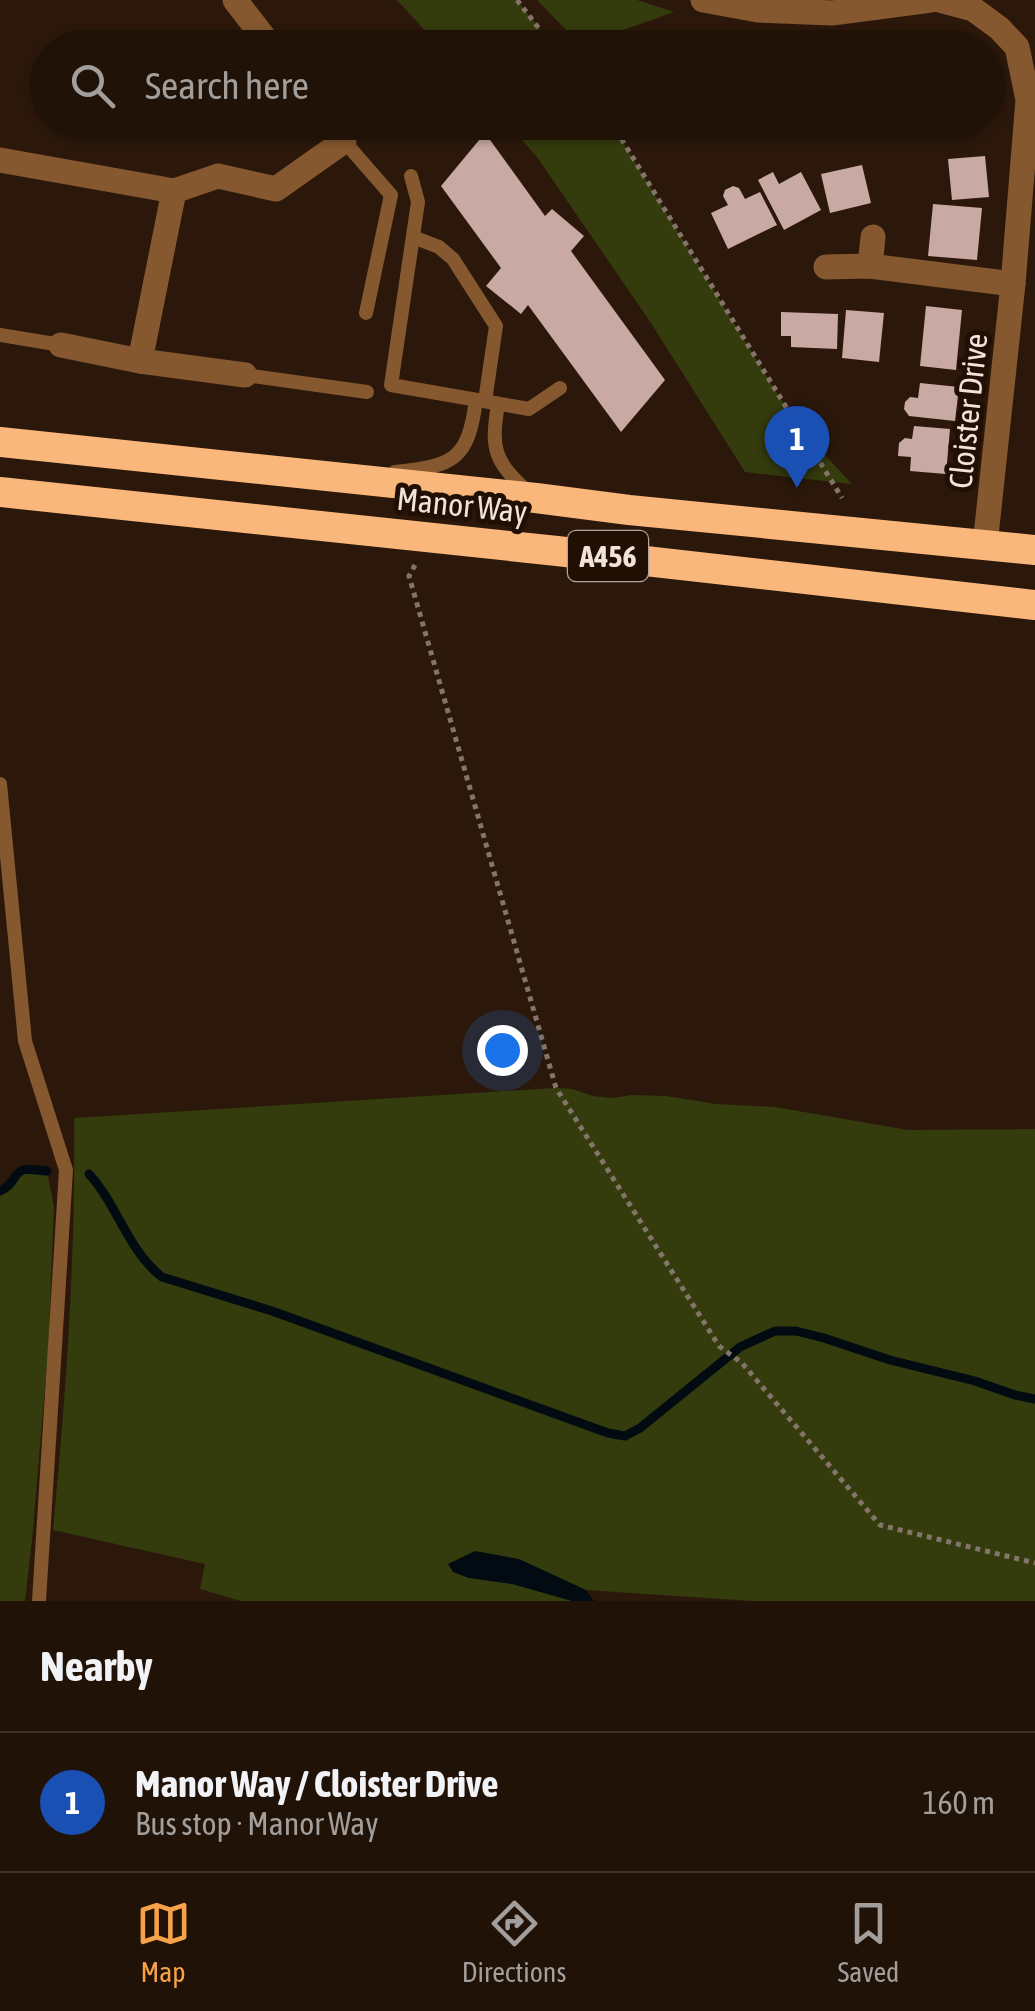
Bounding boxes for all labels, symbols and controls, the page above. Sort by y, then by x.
search box [30,30,1005,140]
icon: search [65,58,120,113]
text: Search here [145,64,309,107]
street label: Cloister Drive [941,332,995,490]
pin: 1 [764,406,830,488]
street label: Manor Way [395,480,529,530]
road number: A456 [568,531,648,581]
your location [477,1025,528,1076]
text: Nearby [40,1642,153,1690]
text: Manor Way / Cloister Drive [135,1762,499,1805]
text: 1 [65,1784,80,1821]
text: 160 m [922,1784,995,1821]
text: Bus stop · Manor Way [135,1805,378,1842]
tab: Map [136,1896,191,1988]
tab: Directions [462,1896,566,1988]
tab: Saved [838,1896,899,1988]

